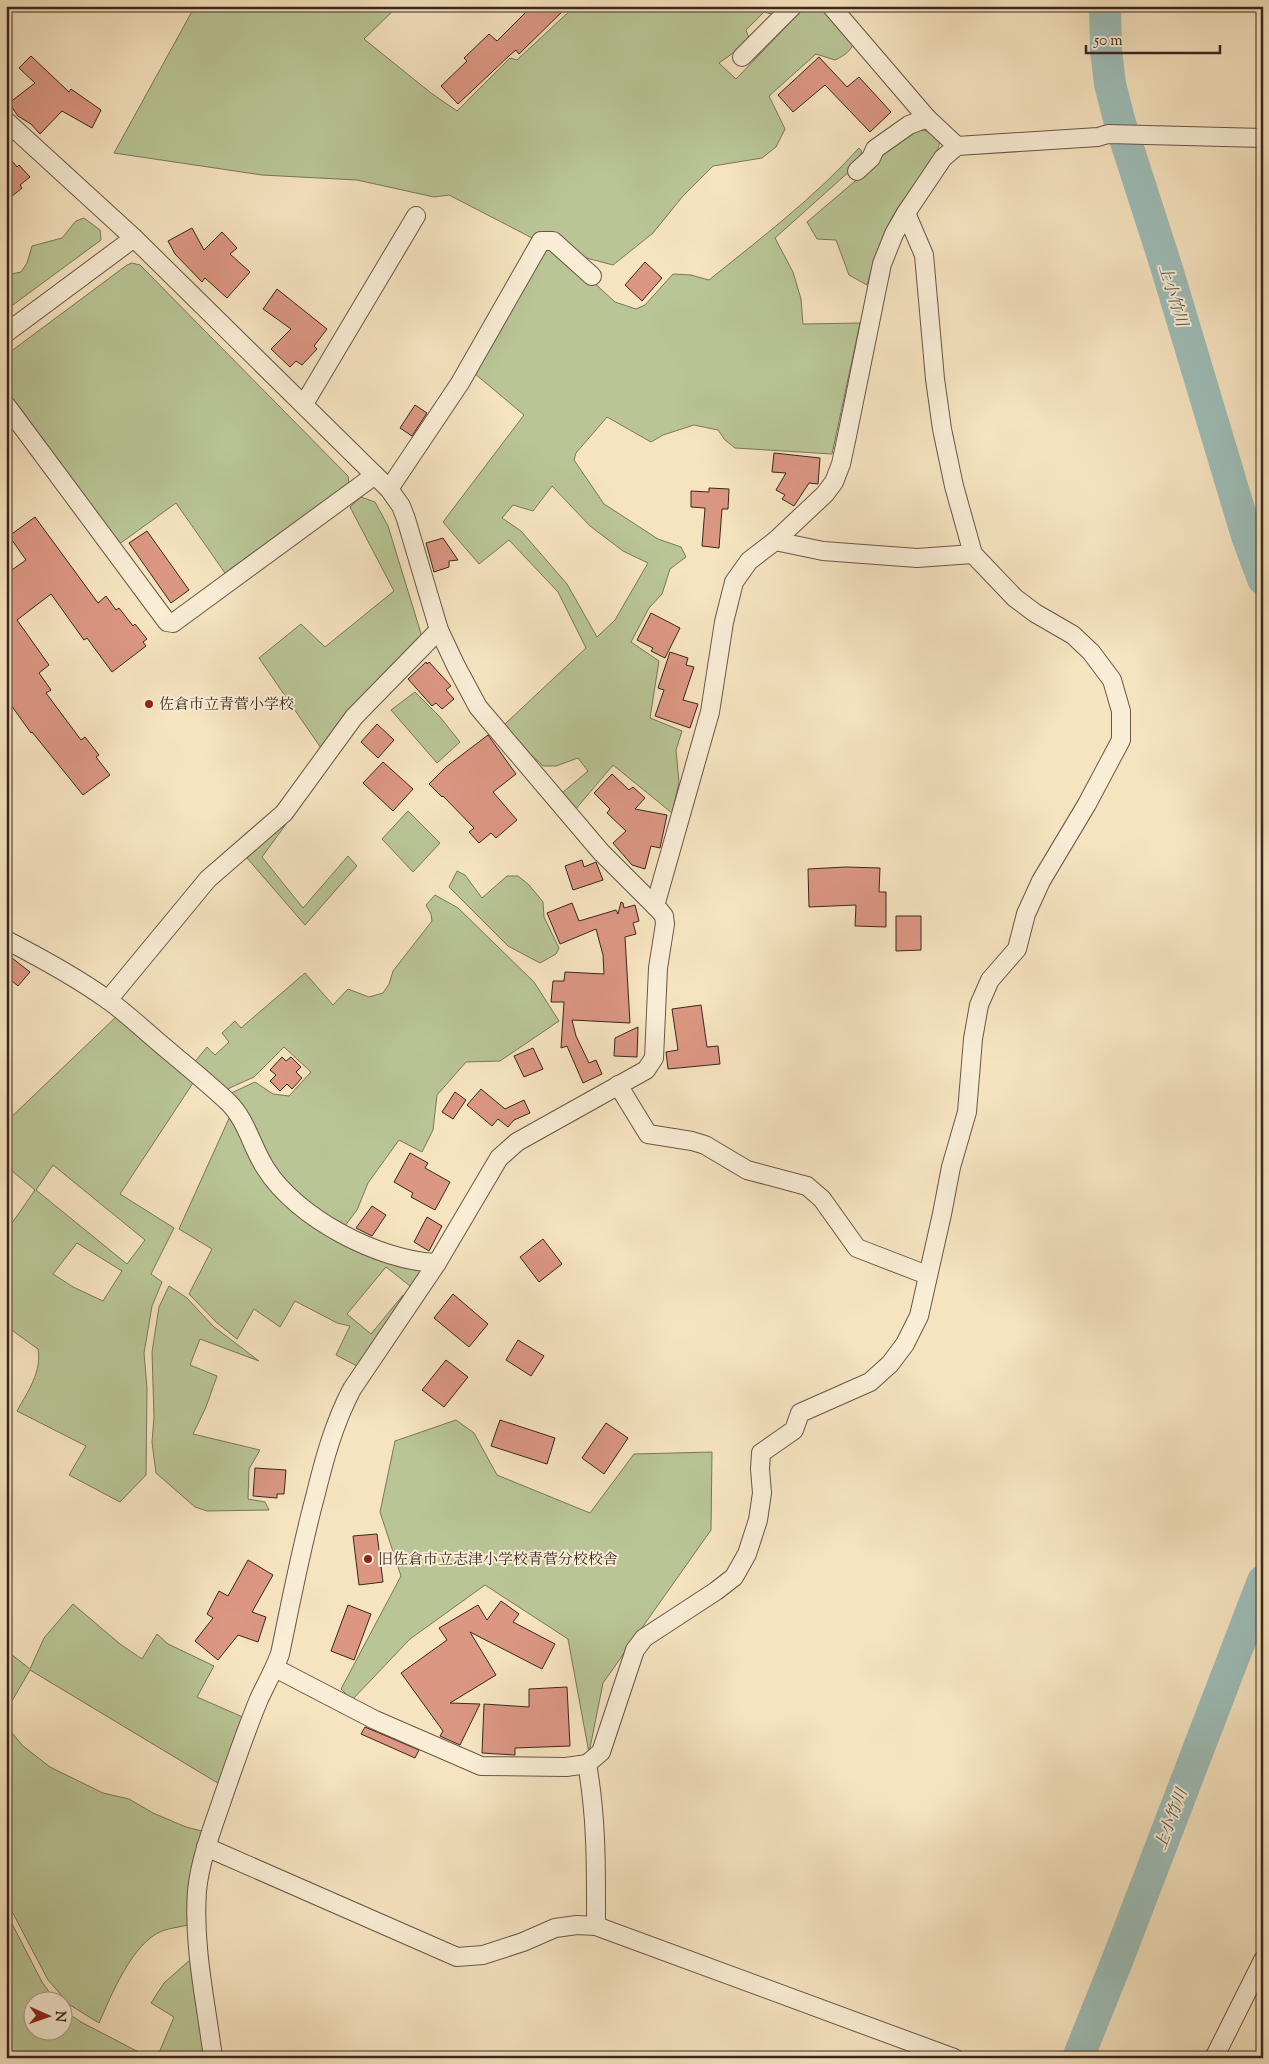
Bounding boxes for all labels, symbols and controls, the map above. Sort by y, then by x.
scale bar [1086,22,1220,54]
text: 50 m [1093,31,1123,52]
water label: 上小竹川 [1151,262,1193,332]
place label: 佐倉市立青菅小学校 [159,695,294,716]
marker: 佐倉市立青菅小学校 [143,698,155,710]
place label: 旧佐倉市立志津小学校青菅分校校舎 [378,1550,618,1571]
marker: 旧佐倉市立志津小学校青菅分校校舎 [362,1553,374,1565]
water label: 上小竹川 [1150,1784,1195,1854]
north arrow [22,1992,72,2042]
text: N [49,2010,69,2022]

